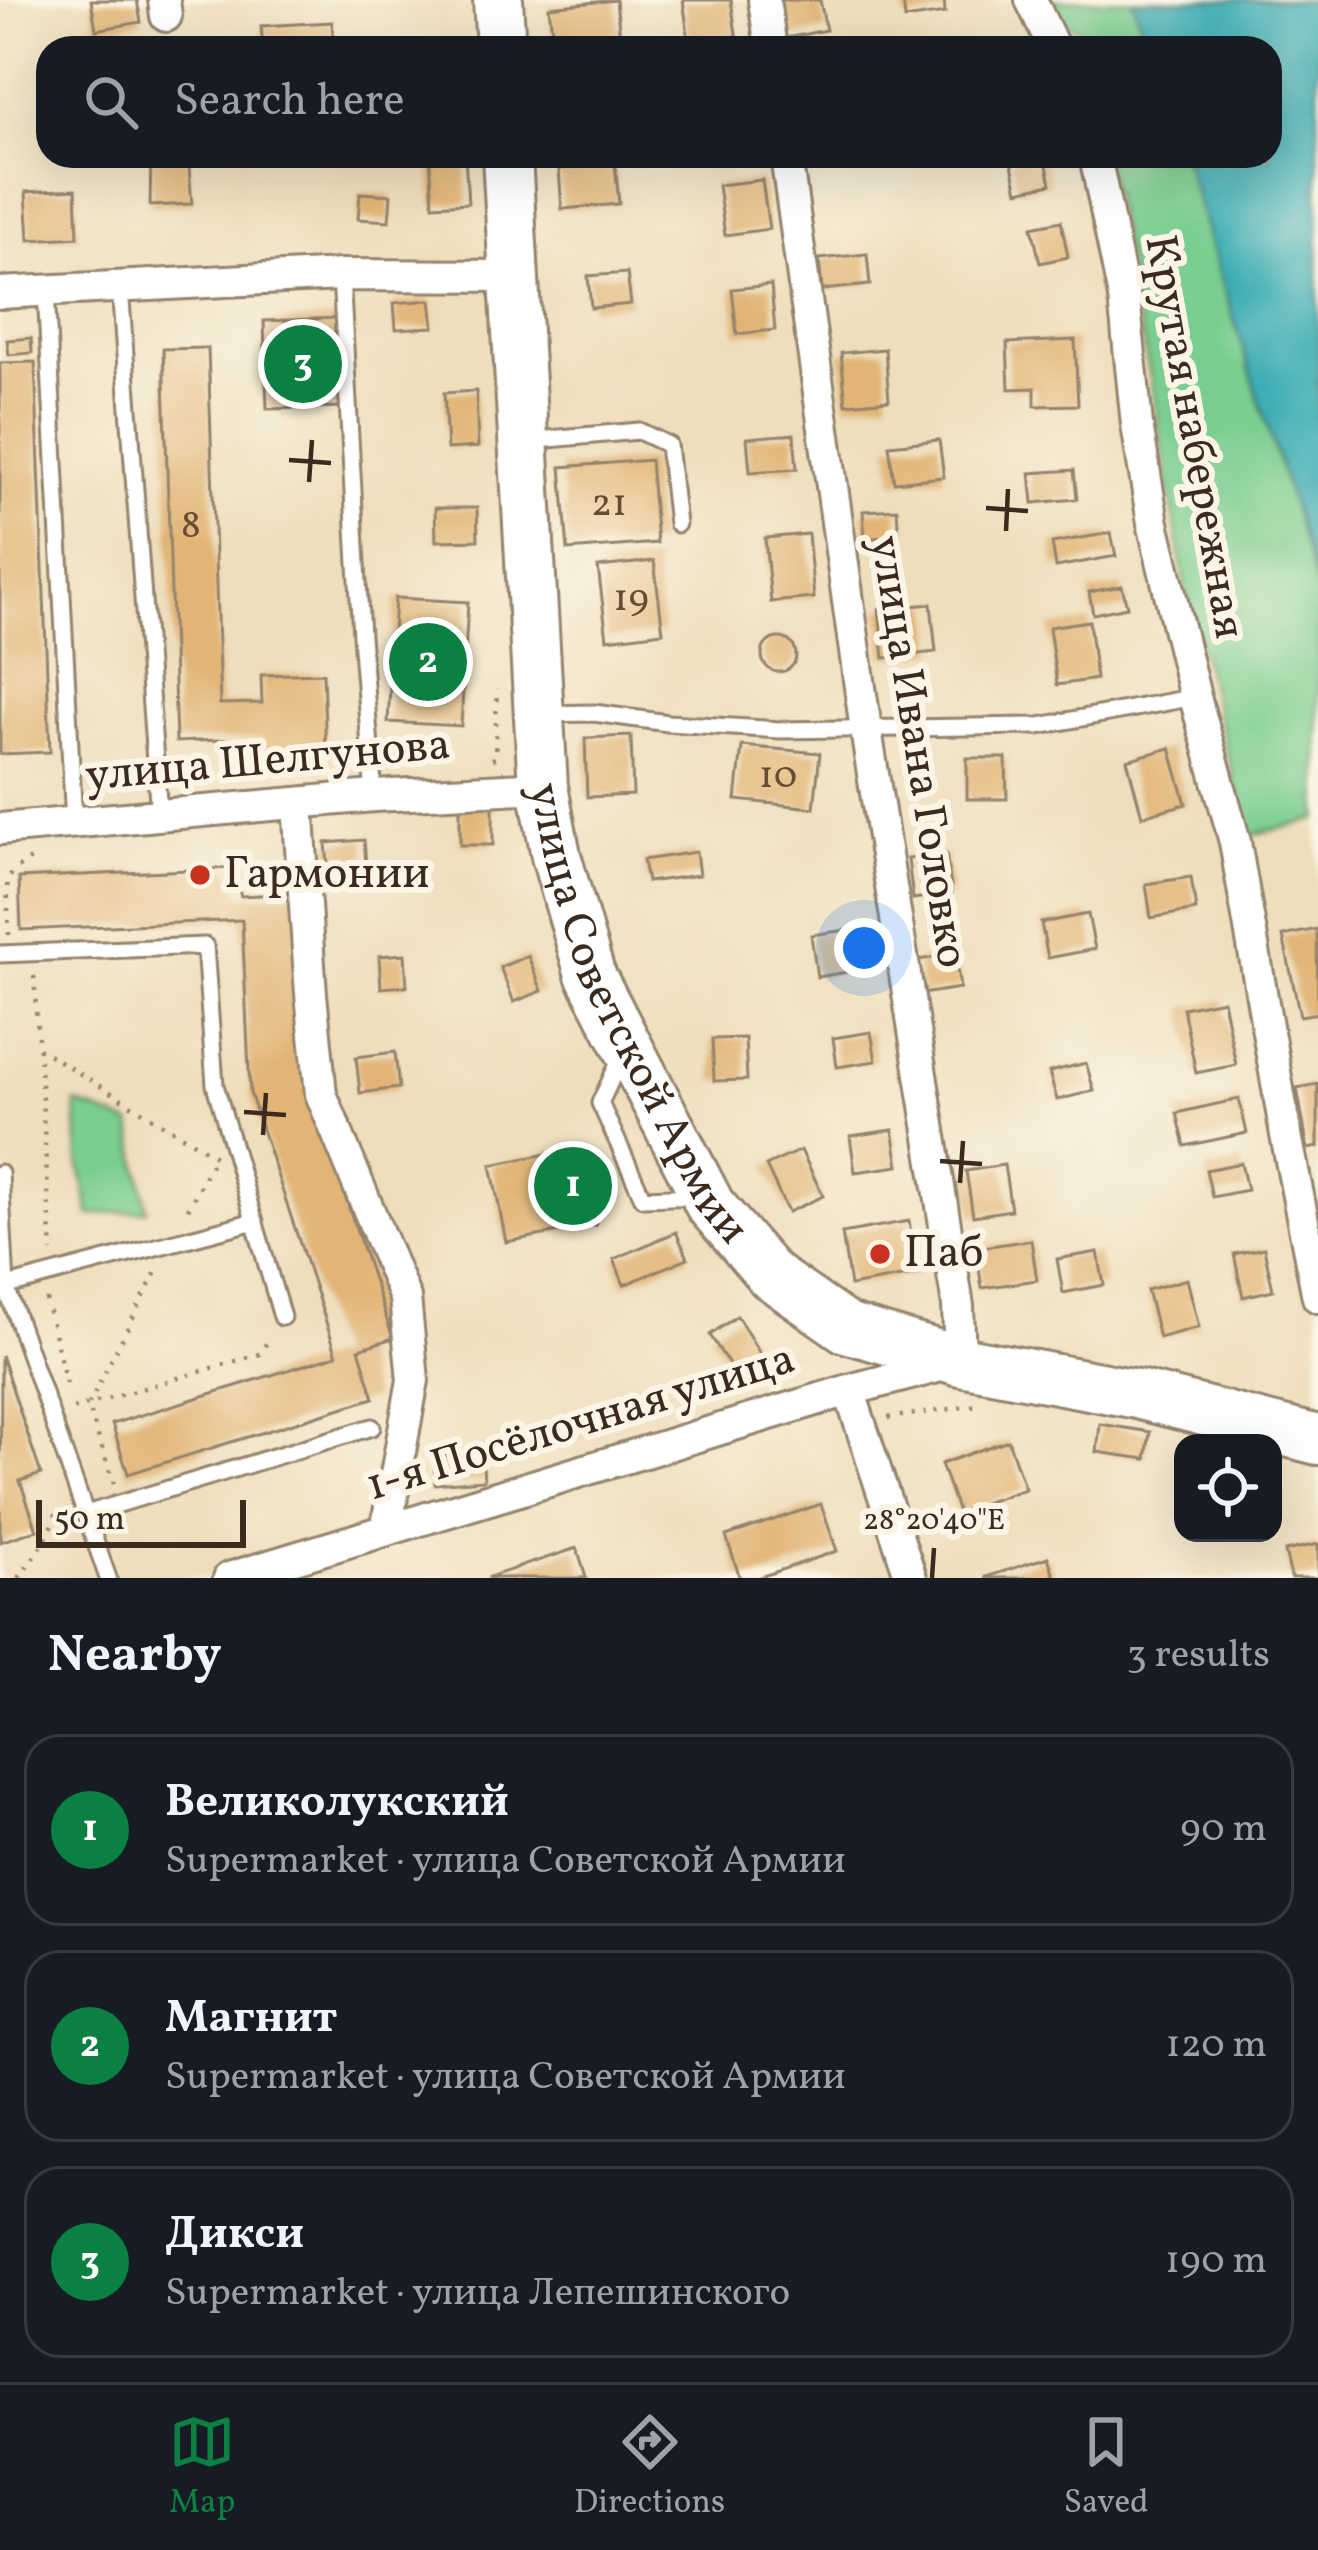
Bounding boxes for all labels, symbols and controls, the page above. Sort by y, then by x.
search box [36,36,1282,168]
icon: search [78,69,144,135]
text: Search here [174,71,405,134]
street label: Крутая набережная [1126,230,1260,644]
pin: 3 [264,319,342,409]
house number: 21 [591,478,627,532]
house number: 8 [181,500,201,554]
street label: улица Ивана Головко [852,531,982,973]
house number: 19 [613,573,649,627]
pin: 2 [389,617,467,707]
street label: улица Шелгунова [83,715,453,809]
house number: 10 [759,750,797,804]
street label: улица Советской Армии [511,778,762,1259]
place label: Гармонии [224,844,430,907]
marker: Гармонии [187,862,213,888]
your location [834,918,894,978]
pin: 1 [534,1141,612,1231]
place label: Паб [904,1223,984,1286]
marker: Паб [867,1241,893,1267]
street label: 1-я Посёлочная улица [359,1329,803,1519]
map controls [1174,1434,1282,1542]
button: locate [1174,1434,1282,1542]
scale bar [36,1494,246,1547]
text: 50 m [54,1498,125,1544]
text: 28°20'40"E [863,1500,1005,1542]
text: Nearby [48,1621,222,1692]
text: 3 results [1127,1629,1270,1683]
text: Великолукский [165,1772,509,1835]
text: 1 [82,1803,98,1857]
text: 90 m [1180,1803,1267,1857]
text: Supermarket · улица Советской Армии [165,1835,846,1889]
text: Магнит [165,1988,337,2051]
text: 2 [80,2019,100,2073]
text: 120 m [1166,2019,1267,2073]
text: Supermarket · улица Советской Армии [165,2051,846,2105]
text: Дикси [165,2204,304,2267]
text: 3 [80,2235,100,2289]
text: 190 m [1165,2235,1267,2289]
text: Supermarket · улица Лепешинского [165,2267,790,2321]
tab: Map [169,2409,235,2527]
tab: Directions [574,2409,725,2527]
tab: Saved [1064,2409,1149,2527]

